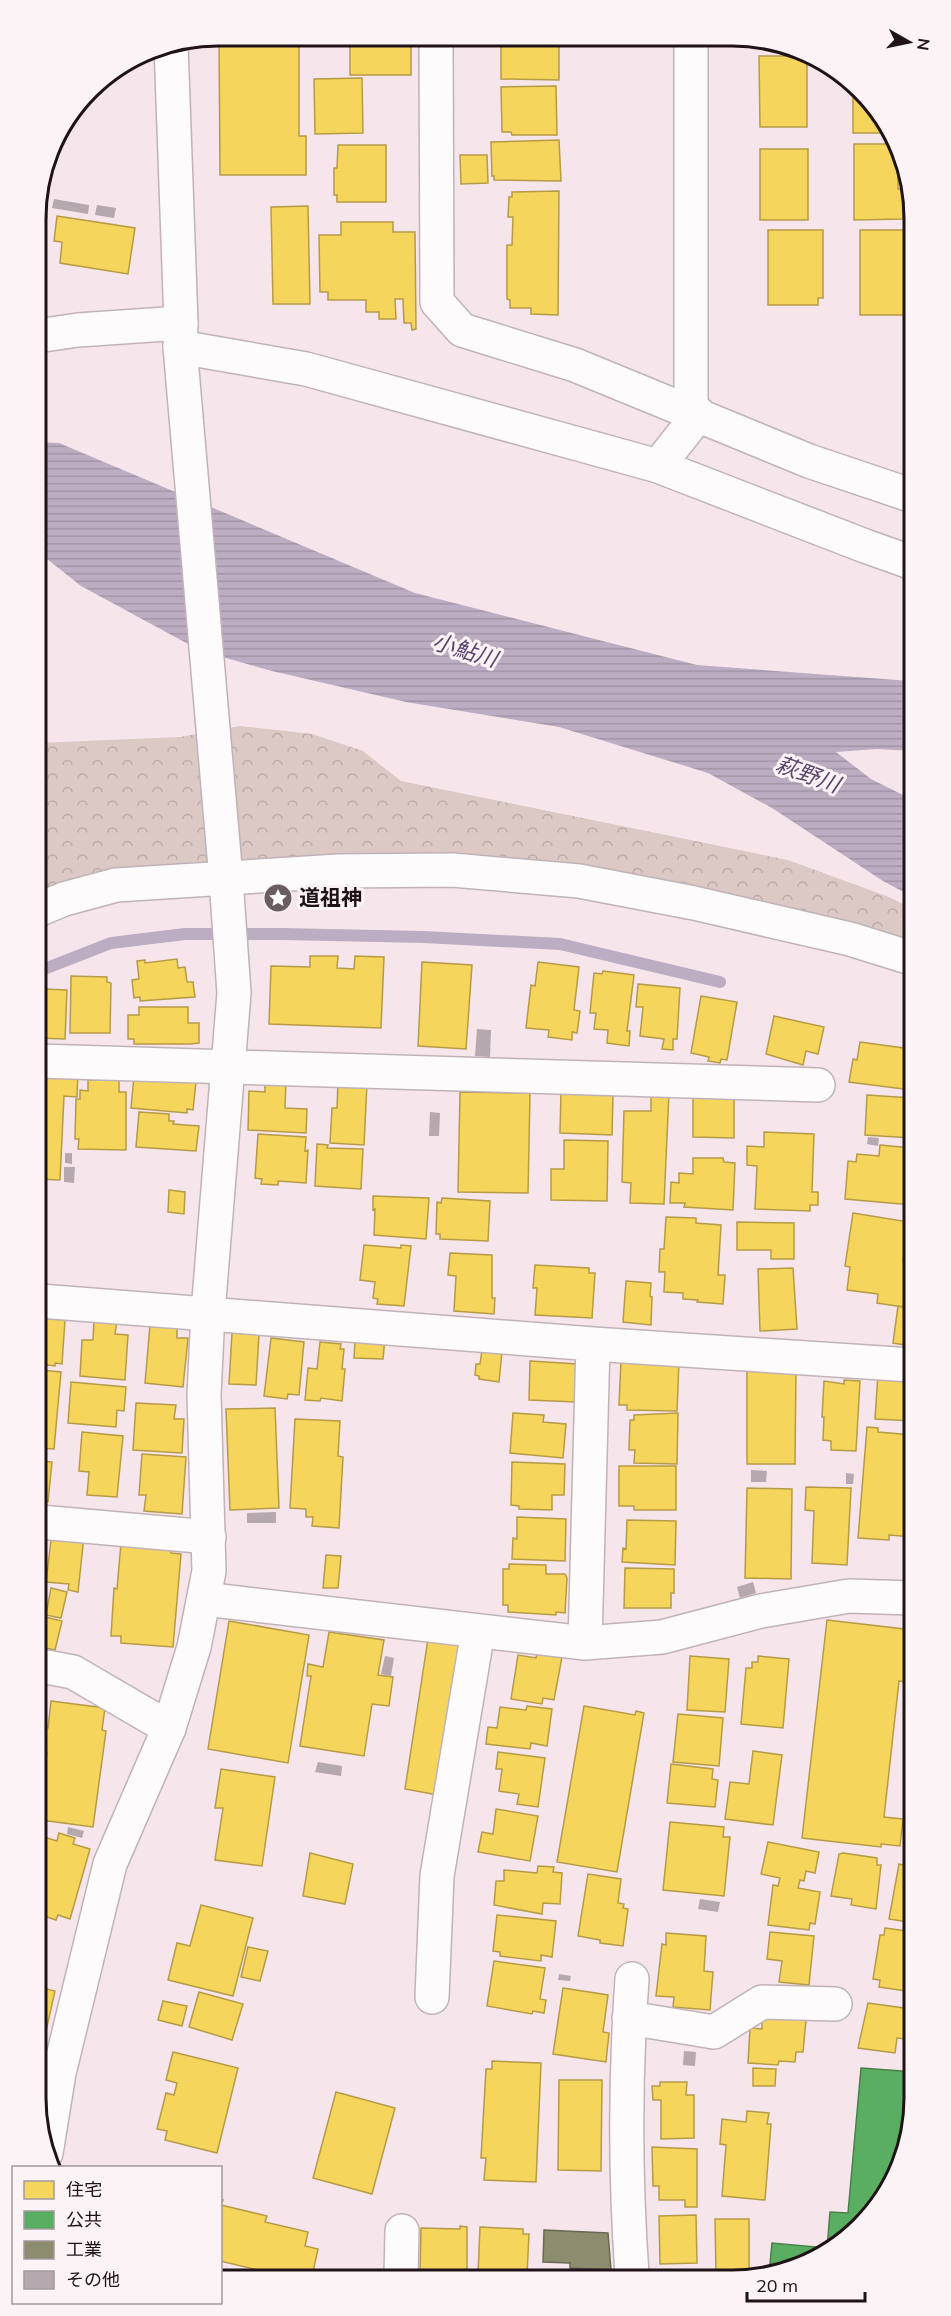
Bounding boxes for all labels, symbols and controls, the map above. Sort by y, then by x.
north arrow [879,12,939,72]
text: N [913,37,935,52]
water label: 小鮎川 [429,627,503,674]
water label: 萩野川 [772,750,846,799]
place icon: 道祖神 [262,882,294,914]
place label: 道祖神 [299,884,362,910]
legend [12,2166,222,2304]
text: 住宅 [66,2178,102,2201]
text: 公共 [66,2208,102,2231]
text: 工業 [66,2238,102,2261]
scale bar [747,2265,866,2303]
text: その他 [66,2268,120,2291]
text: 20 m [756,2274,798,2297]

